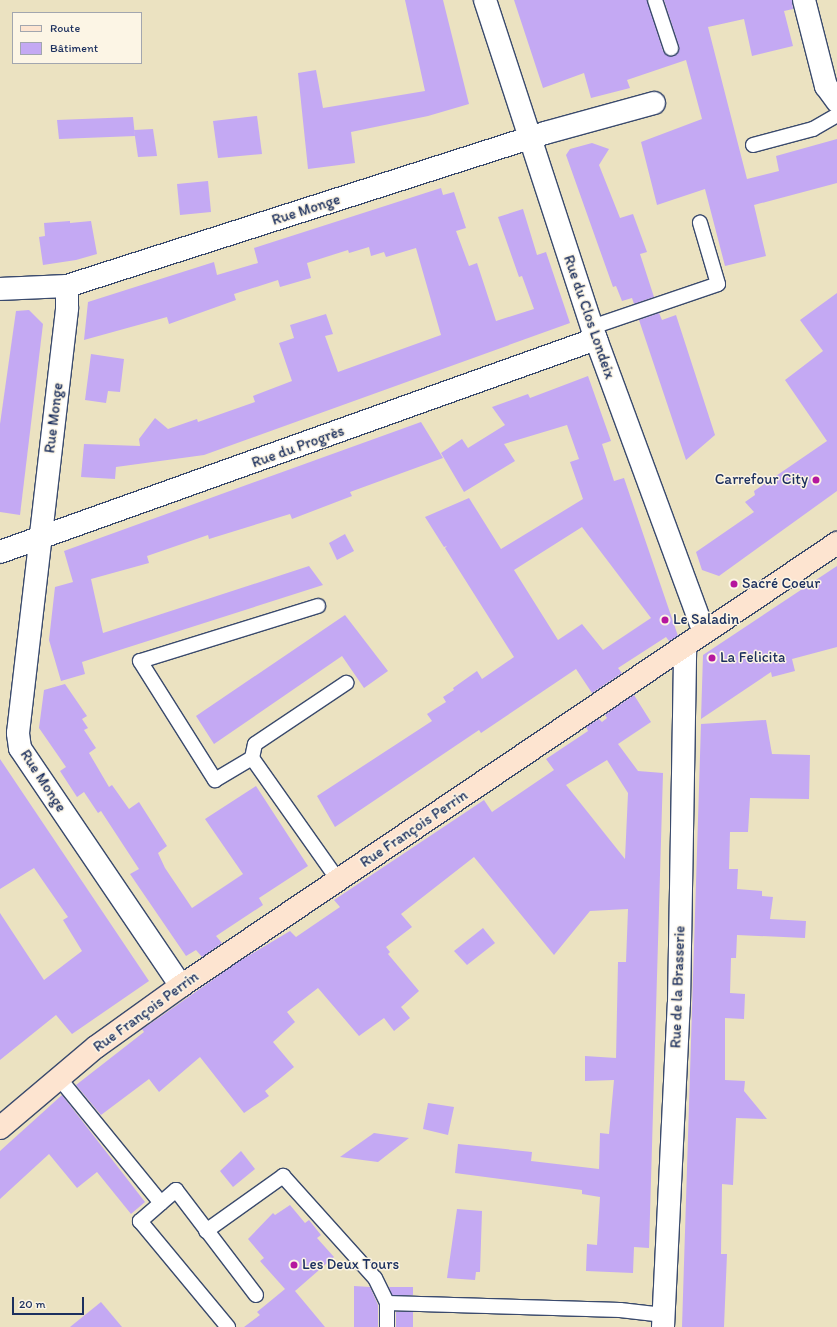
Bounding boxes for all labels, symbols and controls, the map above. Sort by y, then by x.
legend [12,12,142,64]
text: Route [50,21,80,35]
text: Bâtiment [50,41,98,55]
street label: Rue Monge [270,191,342,229]
street label: Rue du Clos Londeix [559,253,619,381]
street label: Rue Monge [41,382,67,454]
street label: Rue du Progrès [249,422,347,472]
place label: Carrefour City [715,471,808,489]
marker: Carrefour City [811,475,821,485]
place label: Sacré Coeur [742,575,820,593]
marker: Sacré Coeur [729,579,739,589]
place label: Le Saladin [673,611,739,629]
marker: Le Saladin [660,615,670,625]
place label: La Felicita [720,649,785,667]
marker: La Felicita [707,653,717,663]
street label: Rue Monge [16,747,70,815]
street label: Rue François Perrin [357,787,471,871]
street label: Rue de la Brasserie [667,925,689,1049]
street label: Rue François Perrin [90,968,202,1056]
place label: Les Deux Tours [302,1256,398,1274]
marker: Les Deux Tours [289,1260,299,1270]
scale bar [14,1289,86,1315]
text: 20 m [19,1297,46,1311]

